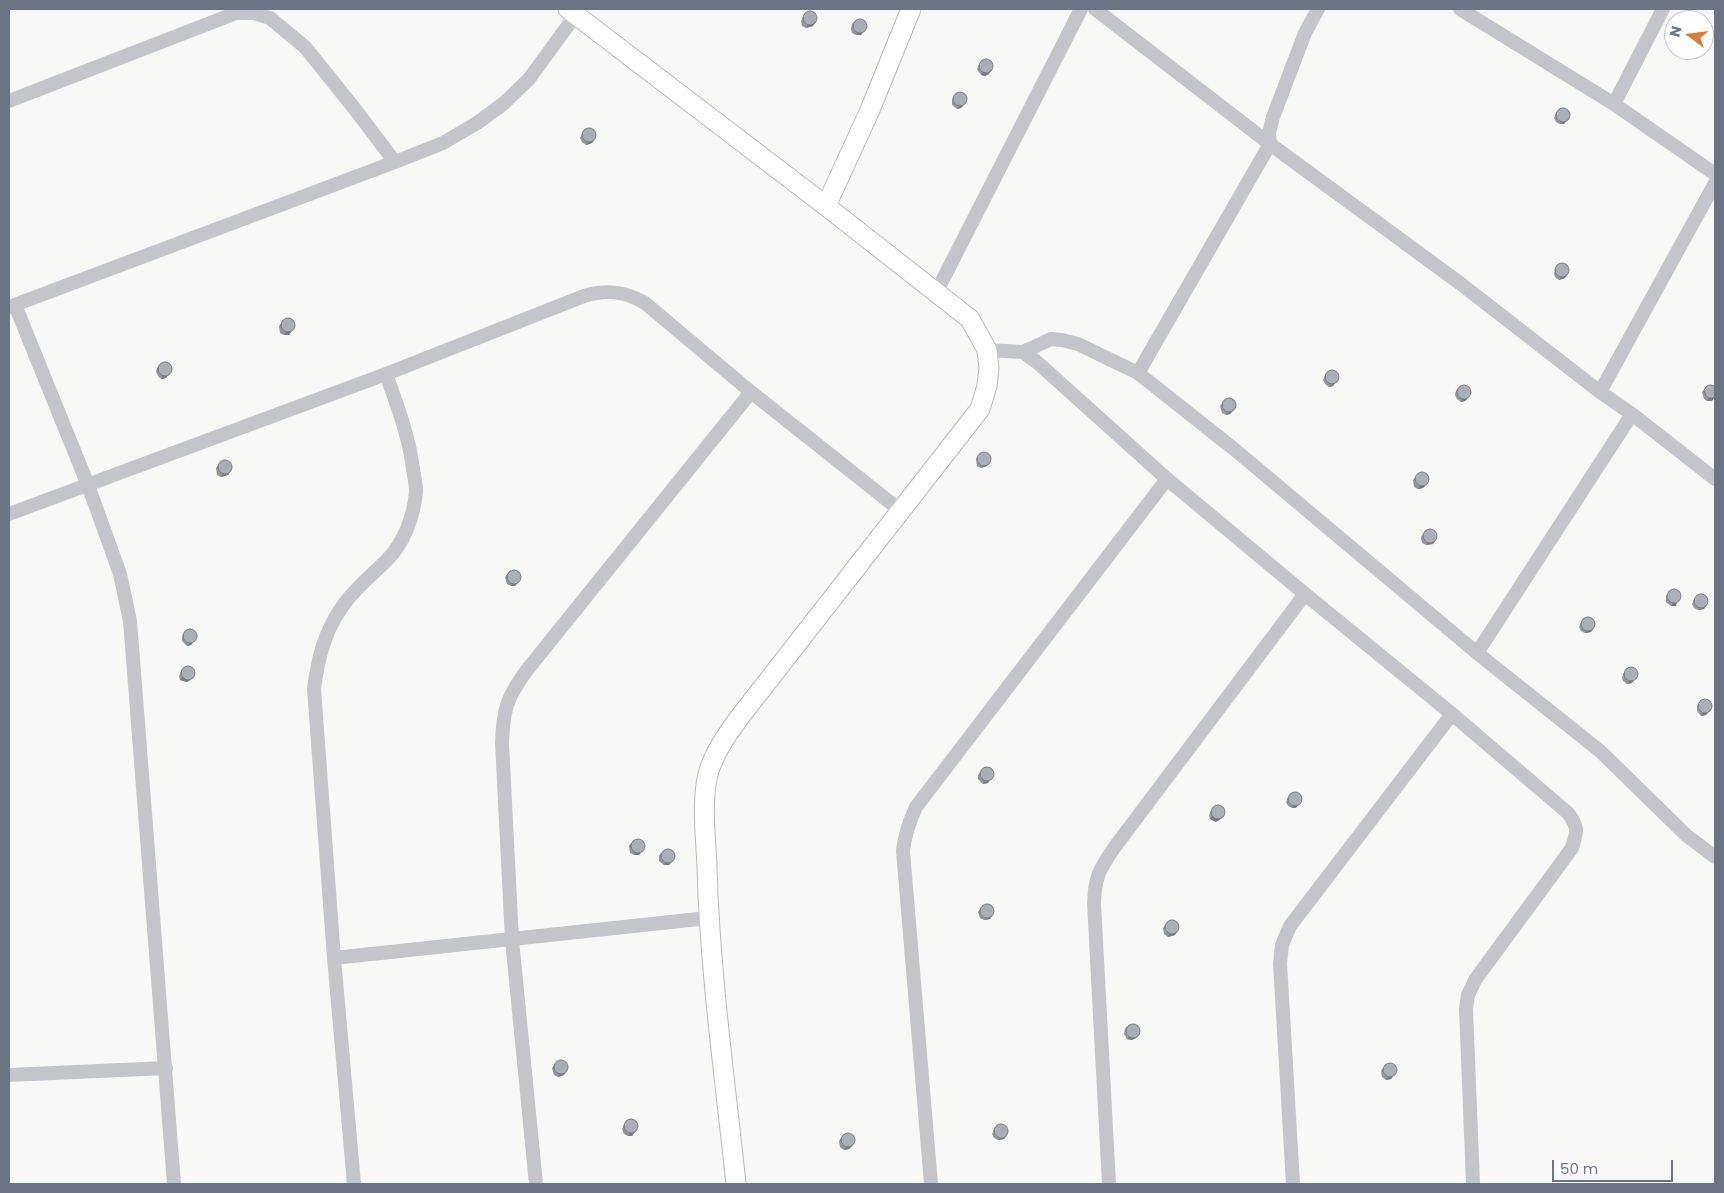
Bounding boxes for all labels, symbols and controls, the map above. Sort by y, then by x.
north arrow [1664,10,1714,60]
text: N [1664,24,1686,39]
scale bar [1554,1150,1675,1182]
text: 50 m [1560,1158,1598,1179]

